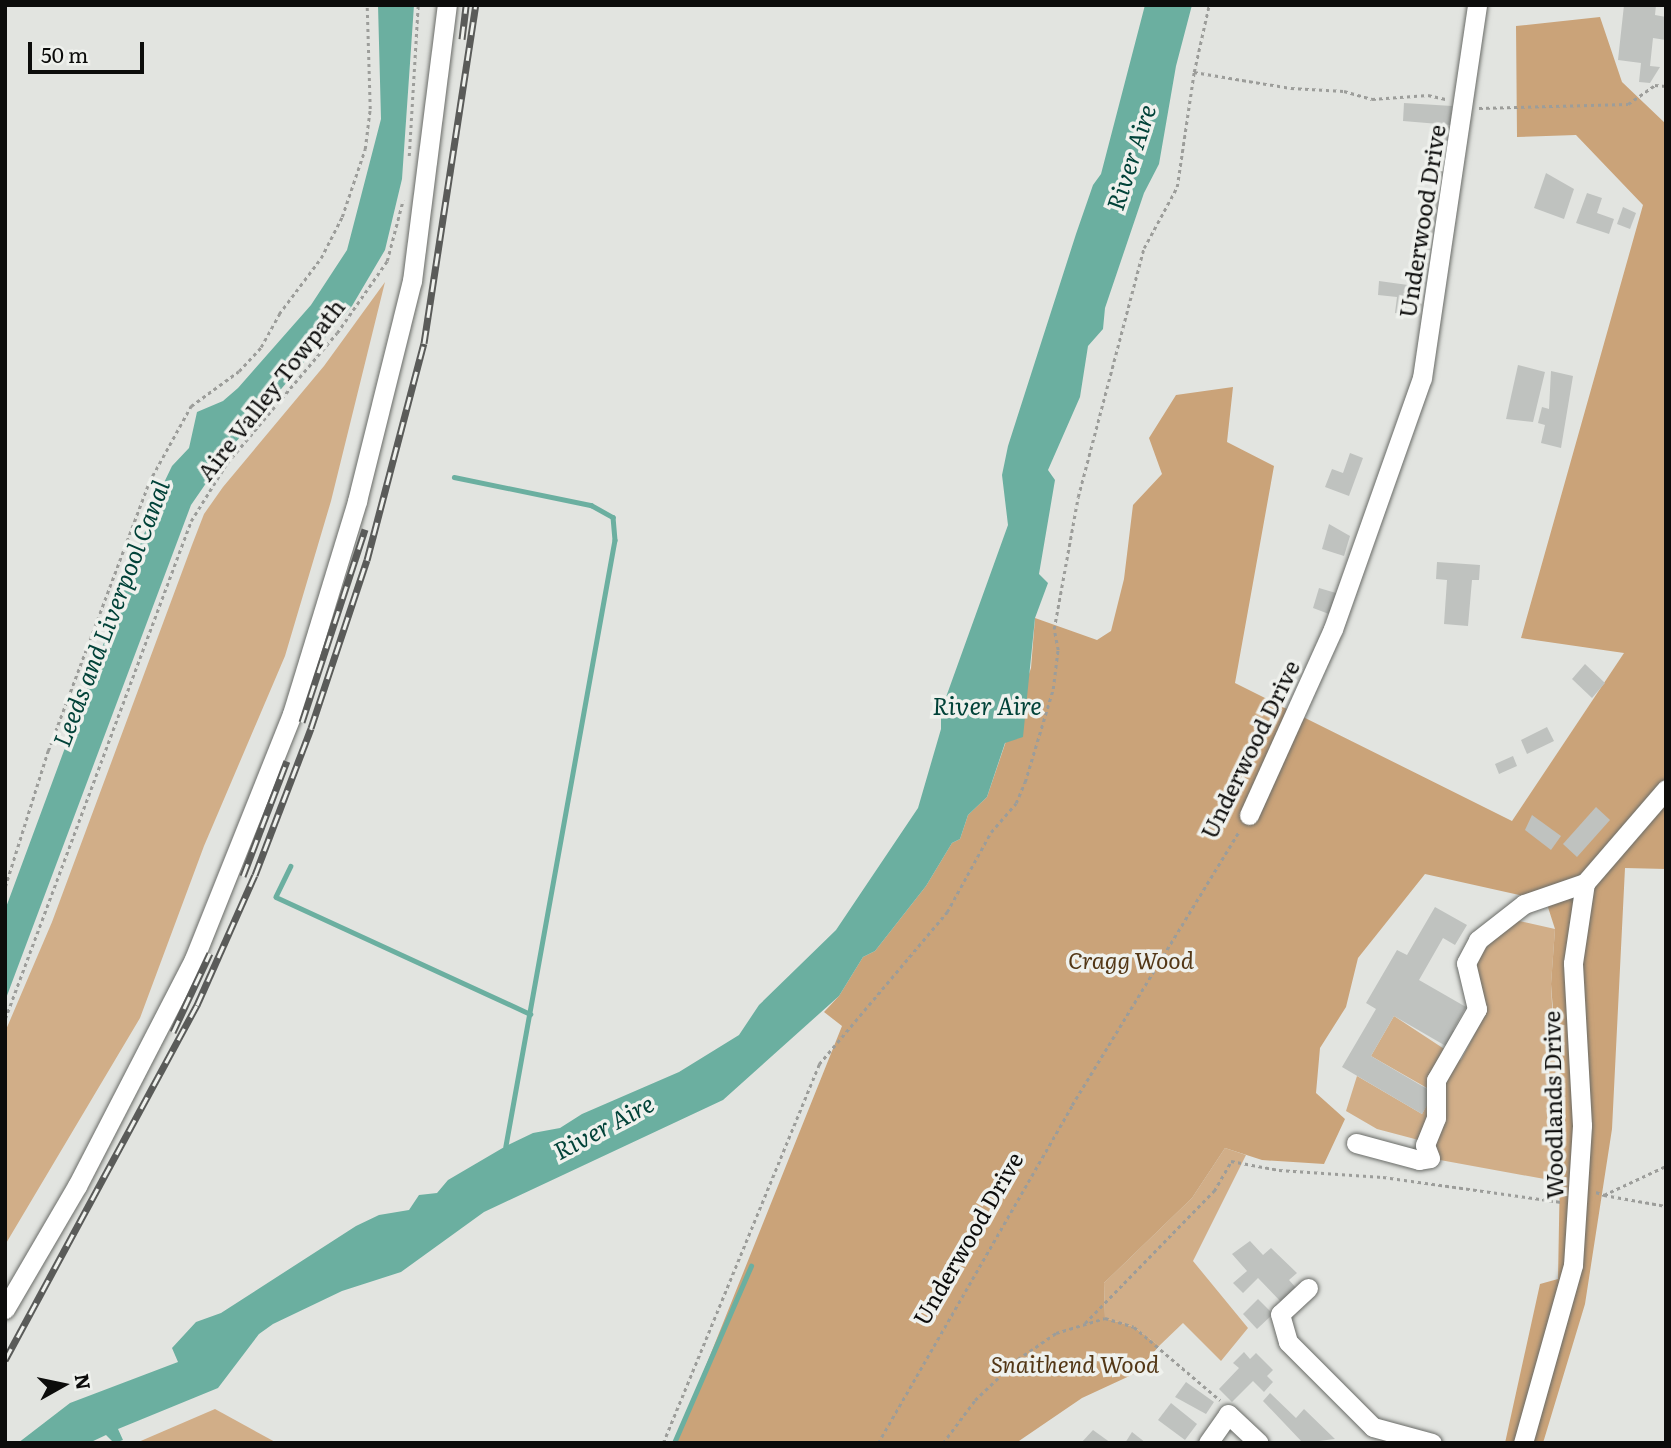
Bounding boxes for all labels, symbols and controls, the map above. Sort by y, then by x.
scale bar [32,28,147,72]
text: 50 m [41,38,88,69]
water label: River Aire [1099,100,1161,214]
street label: Underwood Drive [1392,122,1450,320]
street label: Aire Valley Towpath [190,293,350,485]
water label: Leeds and Liverpool Canal [46,476,174,750]
street label: Underwood Drive [1194,655,1304,843]
water label: River Aire [932,691,1042,719]
park label: Cragg Wood [1068,945,1194,973]
street label: Woodlands Drive [1537,1011,1567,1199]
water label: River Aire [548,1088,658,1164]
street label: Underwood Drive [906,1147,1028,1329]
park label: Snaithend Wood [991,1349,1159,1377]
north arrow [28,1350,98,1420]
text: N [69,1372,99,1392]

